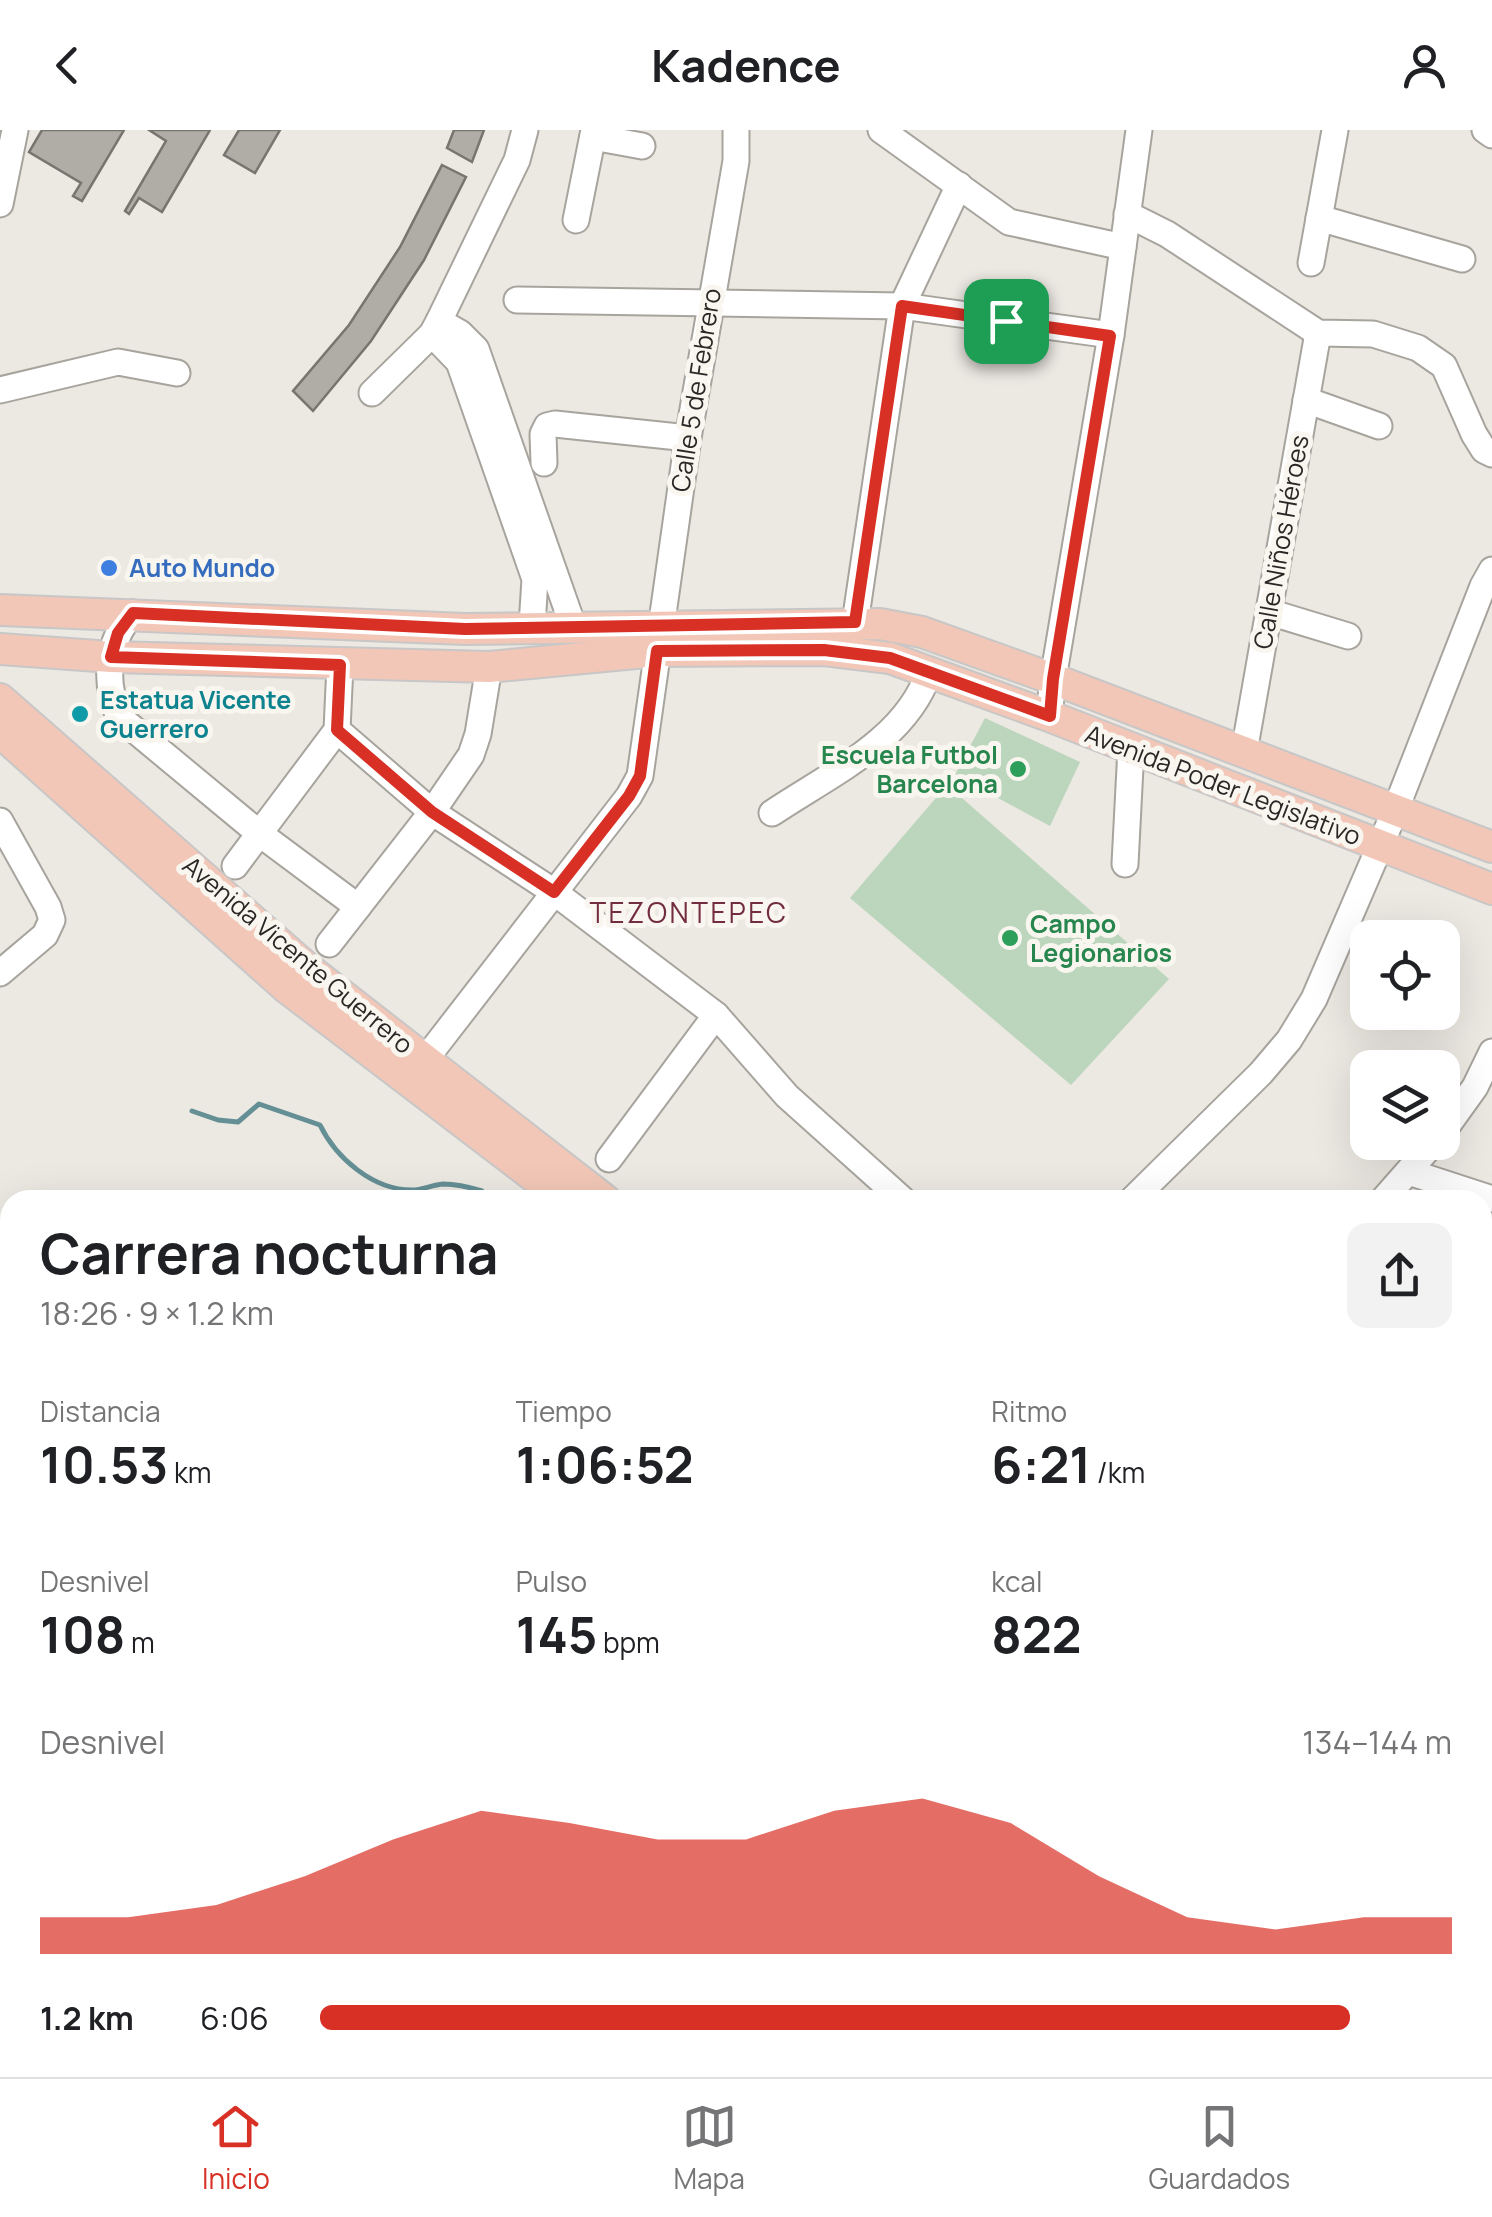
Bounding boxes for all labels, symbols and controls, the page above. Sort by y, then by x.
text: Kadence [651,34,841,96]
icon: back [40,38,95,93]
icon: person [1397,38,1452,93]
pin [964,279,1049,364]
street label: Calle 5 de Febrero [662,286,729,494]
icon: arrive [979,294,1034,349]
street label: Calle Niños Héroes [1244,432,1317,652]
place label: Auto Mundo [129,550,275,585]
marker: Auto Mundo [98,557,120,579]
place label: Estatua Vicente Guerrero [100,682,291,746]
marker: Estatua Vicente Guerrero [69,703,91,725]
street label: Avenida Poder Legislativo [1080,716,1366,853]
place label: Escuela Futbol Barcelona [821,737,998,801]
marker: Escuela Futbol Barcelona [1007,758,1029,780]
street label: Avenida Vicente Guerrero [176,848,421,1061]
district label: TEZONTEPEC [589,893,789,931]
place label: Campo Legionarios [1030,906,1172,970]
map controls [1350,920,1460,1160]
button: locate [1350,920,1460,1030]
marker: Campo Legionarios [999,927,1021,949]
button: layers [1350,1050,1460,1160]
text: Carrera nocturna [40,1215,499,1291]
button: share [1347,1223,1452,1328]
text: 18:26 · 9 × 1.2 km [40,1291,274,1335]
text: Distancia [40,1392,161,1430]
text: Tiempo [516,1392,612,1430]
text: Ritmo [991,1392,1067,1430]
text: 10.53 [40,1430,168,1498]
text: 1:06:52 [516,1430,694,1498]
text: 6:21 [991,1430,1091,1498]
text: km [168,1453,212,1491]
text: /km [1091,1453,1145,1491]
text: Desnivel [40,1562,150,1600]
text: Pulso [516,1562,587,1600]
text: kcal [991,1562,1042,1600]
text: 108 [40,1600,125,1668]
text: 145 [516,1600,597,1668]
text: 822 [991,1600,1082,1668]
text: m [125,1623,155,1661]
text: bpm [597,1623,660,1661]
text: Desnivel [40,1720,165,1764]
text: 134–144 m [1302,1720,1452,1764]
text: 1.2 km [40,1996,134,2040]
text: 6:06 [200,1996,269,2040]
tab: Inicio [202,2099,270,2197]
tab: Mapa [674,2099,745,2197]
tab: Guardados [1148,2099,1290,2197]

